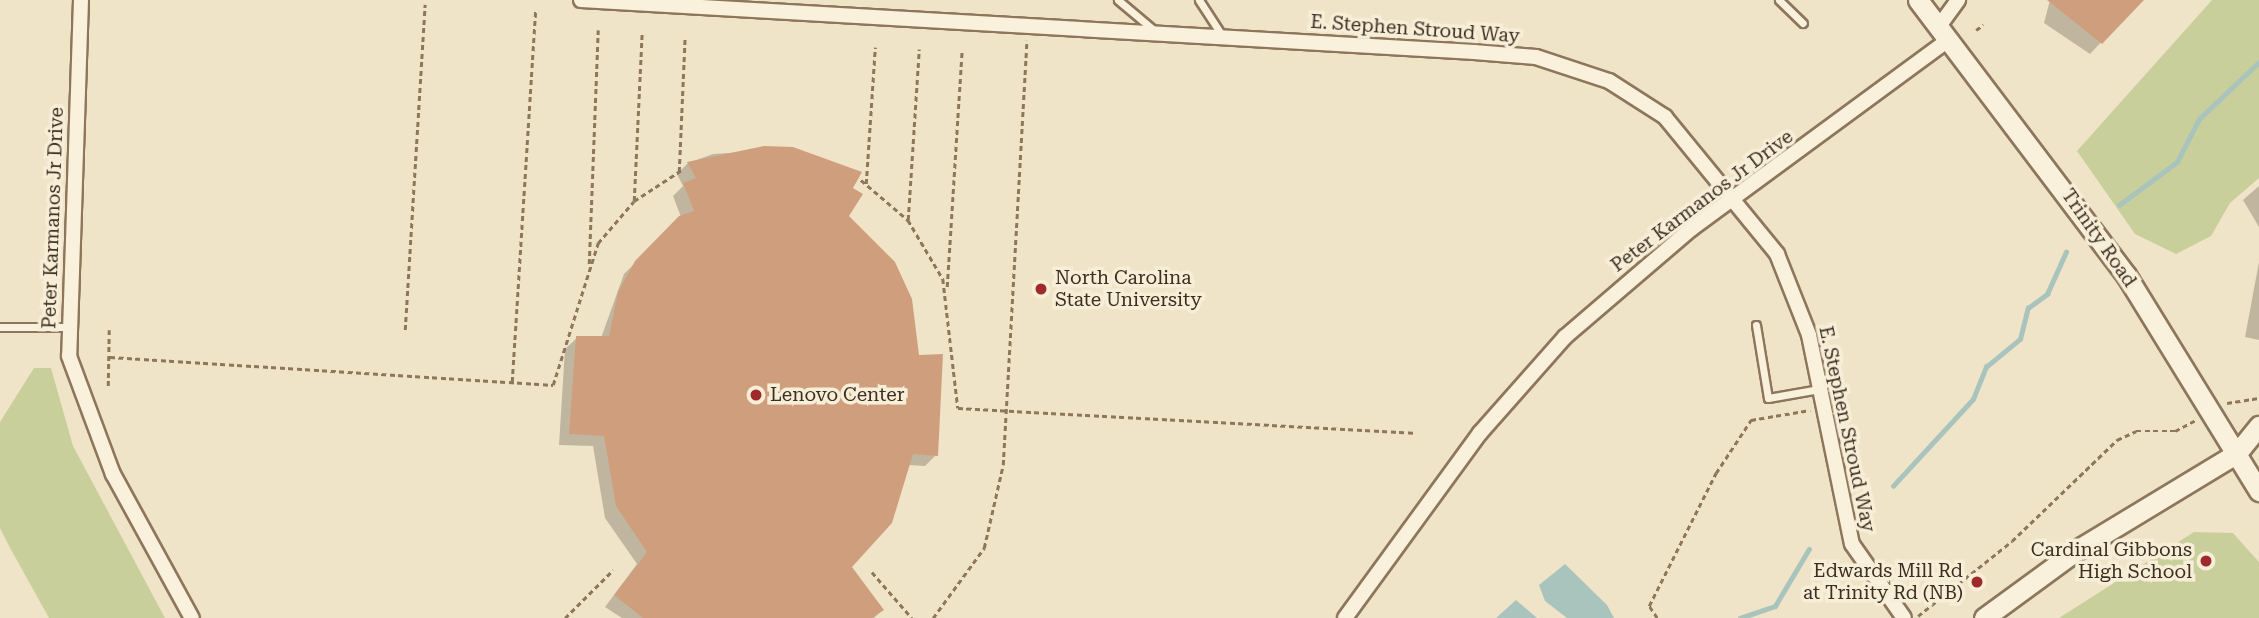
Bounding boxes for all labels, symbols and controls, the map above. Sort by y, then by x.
street label: E. Stephen Stroud Way [1310,10,1520,48]
street label: Peter Karmanos Jr Drive [38,107,68,329]
street label: Peter Karmanos Jr Drive [1607,125,1797,277]
street label: Trinity Road [2057,184,2141,292]
place label: North Carolina State University [1055,267,1202,311]
marker: North Carolina State University [1033,281,1049,297]
street label: E. Stephen Stroud Way [1814,324,1880,534]
place label: Lenovo Center [770,384,904,406]
marker: Lenovo Center [748,387,764,403]
place label: Cardinal Gibbons High School [2031,539,2192,583]
marker: Cardinal Gibbons High School [2198,553,2214,569]
place label: Edwards Mill Rd at Trinity Rd (NB) [1803,560,1963,604]
marker: Edwards Mill Rd at Trinity Rd (NB) [1969,574,1985,590]

